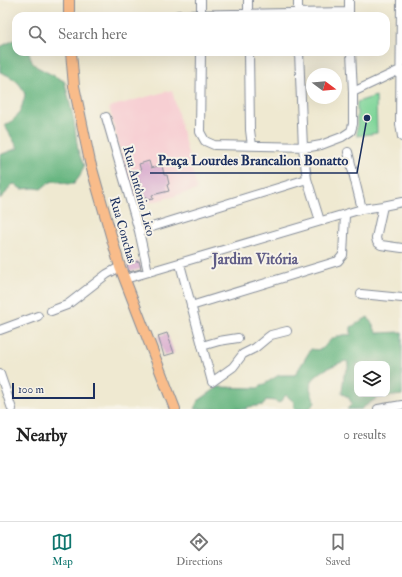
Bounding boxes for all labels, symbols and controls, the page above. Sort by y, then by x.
search box [12,12,390,56]
icon: search [26,23,48,45]
text: Search here [58,25,127,44]
north arrow [306,68,342,104]
street label: Rua Antônio Lico [119,144,159,238]
callout: Praça Lourdes Brancalion Bonatto [150,147,357,173]
text: Praça Lourdes Brancalion Bonatto [158,152,349,169]
street label: Rua Conchas [106,195,140,266]
district label: Jardim Vitória [211,250,299,270]
map controls [354,361,390,397]
button: layers [354,361,390,397]
scale bar [12,381,95,400]
text: 100 m [18,383,44,396]
text: Nearby [16,425,67,446]
text: 0 results [343,427,386,443]
tab: Map [51,531,73,568]
tab: Directions [176,531,223,568]
tab: Saved [325,531,351,568]

